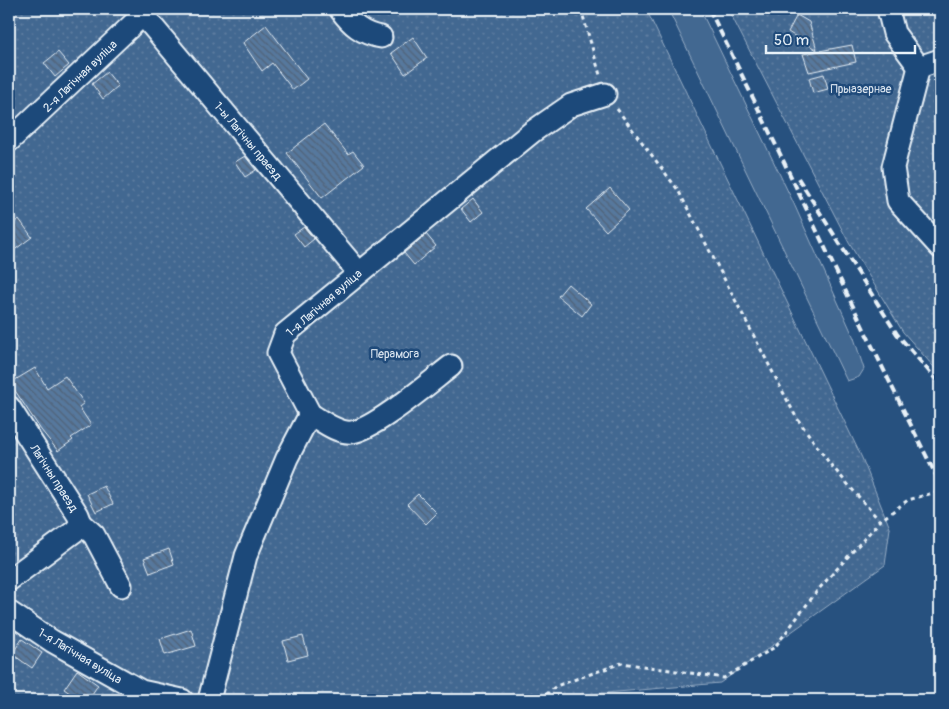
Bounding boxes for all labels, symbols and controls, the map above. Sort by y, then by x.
scale bar [766,22,915,54]
text: 50 m [774,31,809,50]
street label: 2-я Лагічная вуліца [40,37,121,116]
park label: Прыазернае [830,82,892,97]
street label: 1-ы Лагічны праезд [210,99,285,184]
street label: 1-я Лагічная вуліца [283,266,366,340]
park label: Перамога [371,347,420,362]
street label: Лагічны праезд [26,441,81,516]
street label: 1-я Лагічная вуліца [35,625,125,688]

